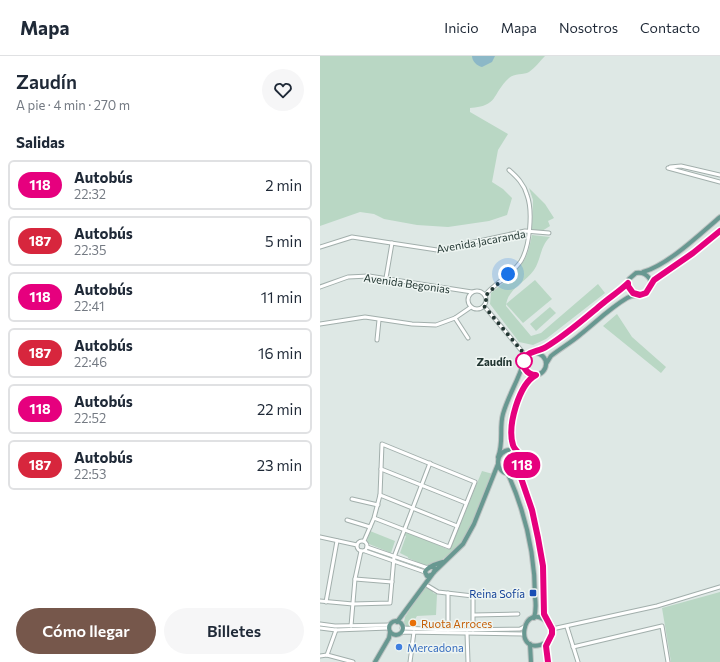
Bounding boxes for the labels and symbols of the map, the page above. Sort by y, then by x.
street label: Avenida Jacaranda [435,227,527,256]
your location [498,264,518,284]
street label: Avenida Begonias [363,271,451,295]
marker: Zaudín [515,352,533,370]
place label: Zaudín [477,355,512,368]
line badge: 118 [499,452,545,478]
place label: Reina Sofía [469,587,525,600]
marker: Reina Sofía [528,588,538,598]
place label: Ruota Arroces [421,617,492,630]
marker: Ruota Arroces [408,618,418,628]
place label: Mercadona [407,641,464,654]
marker: Mercadona [394,642,404,652]

